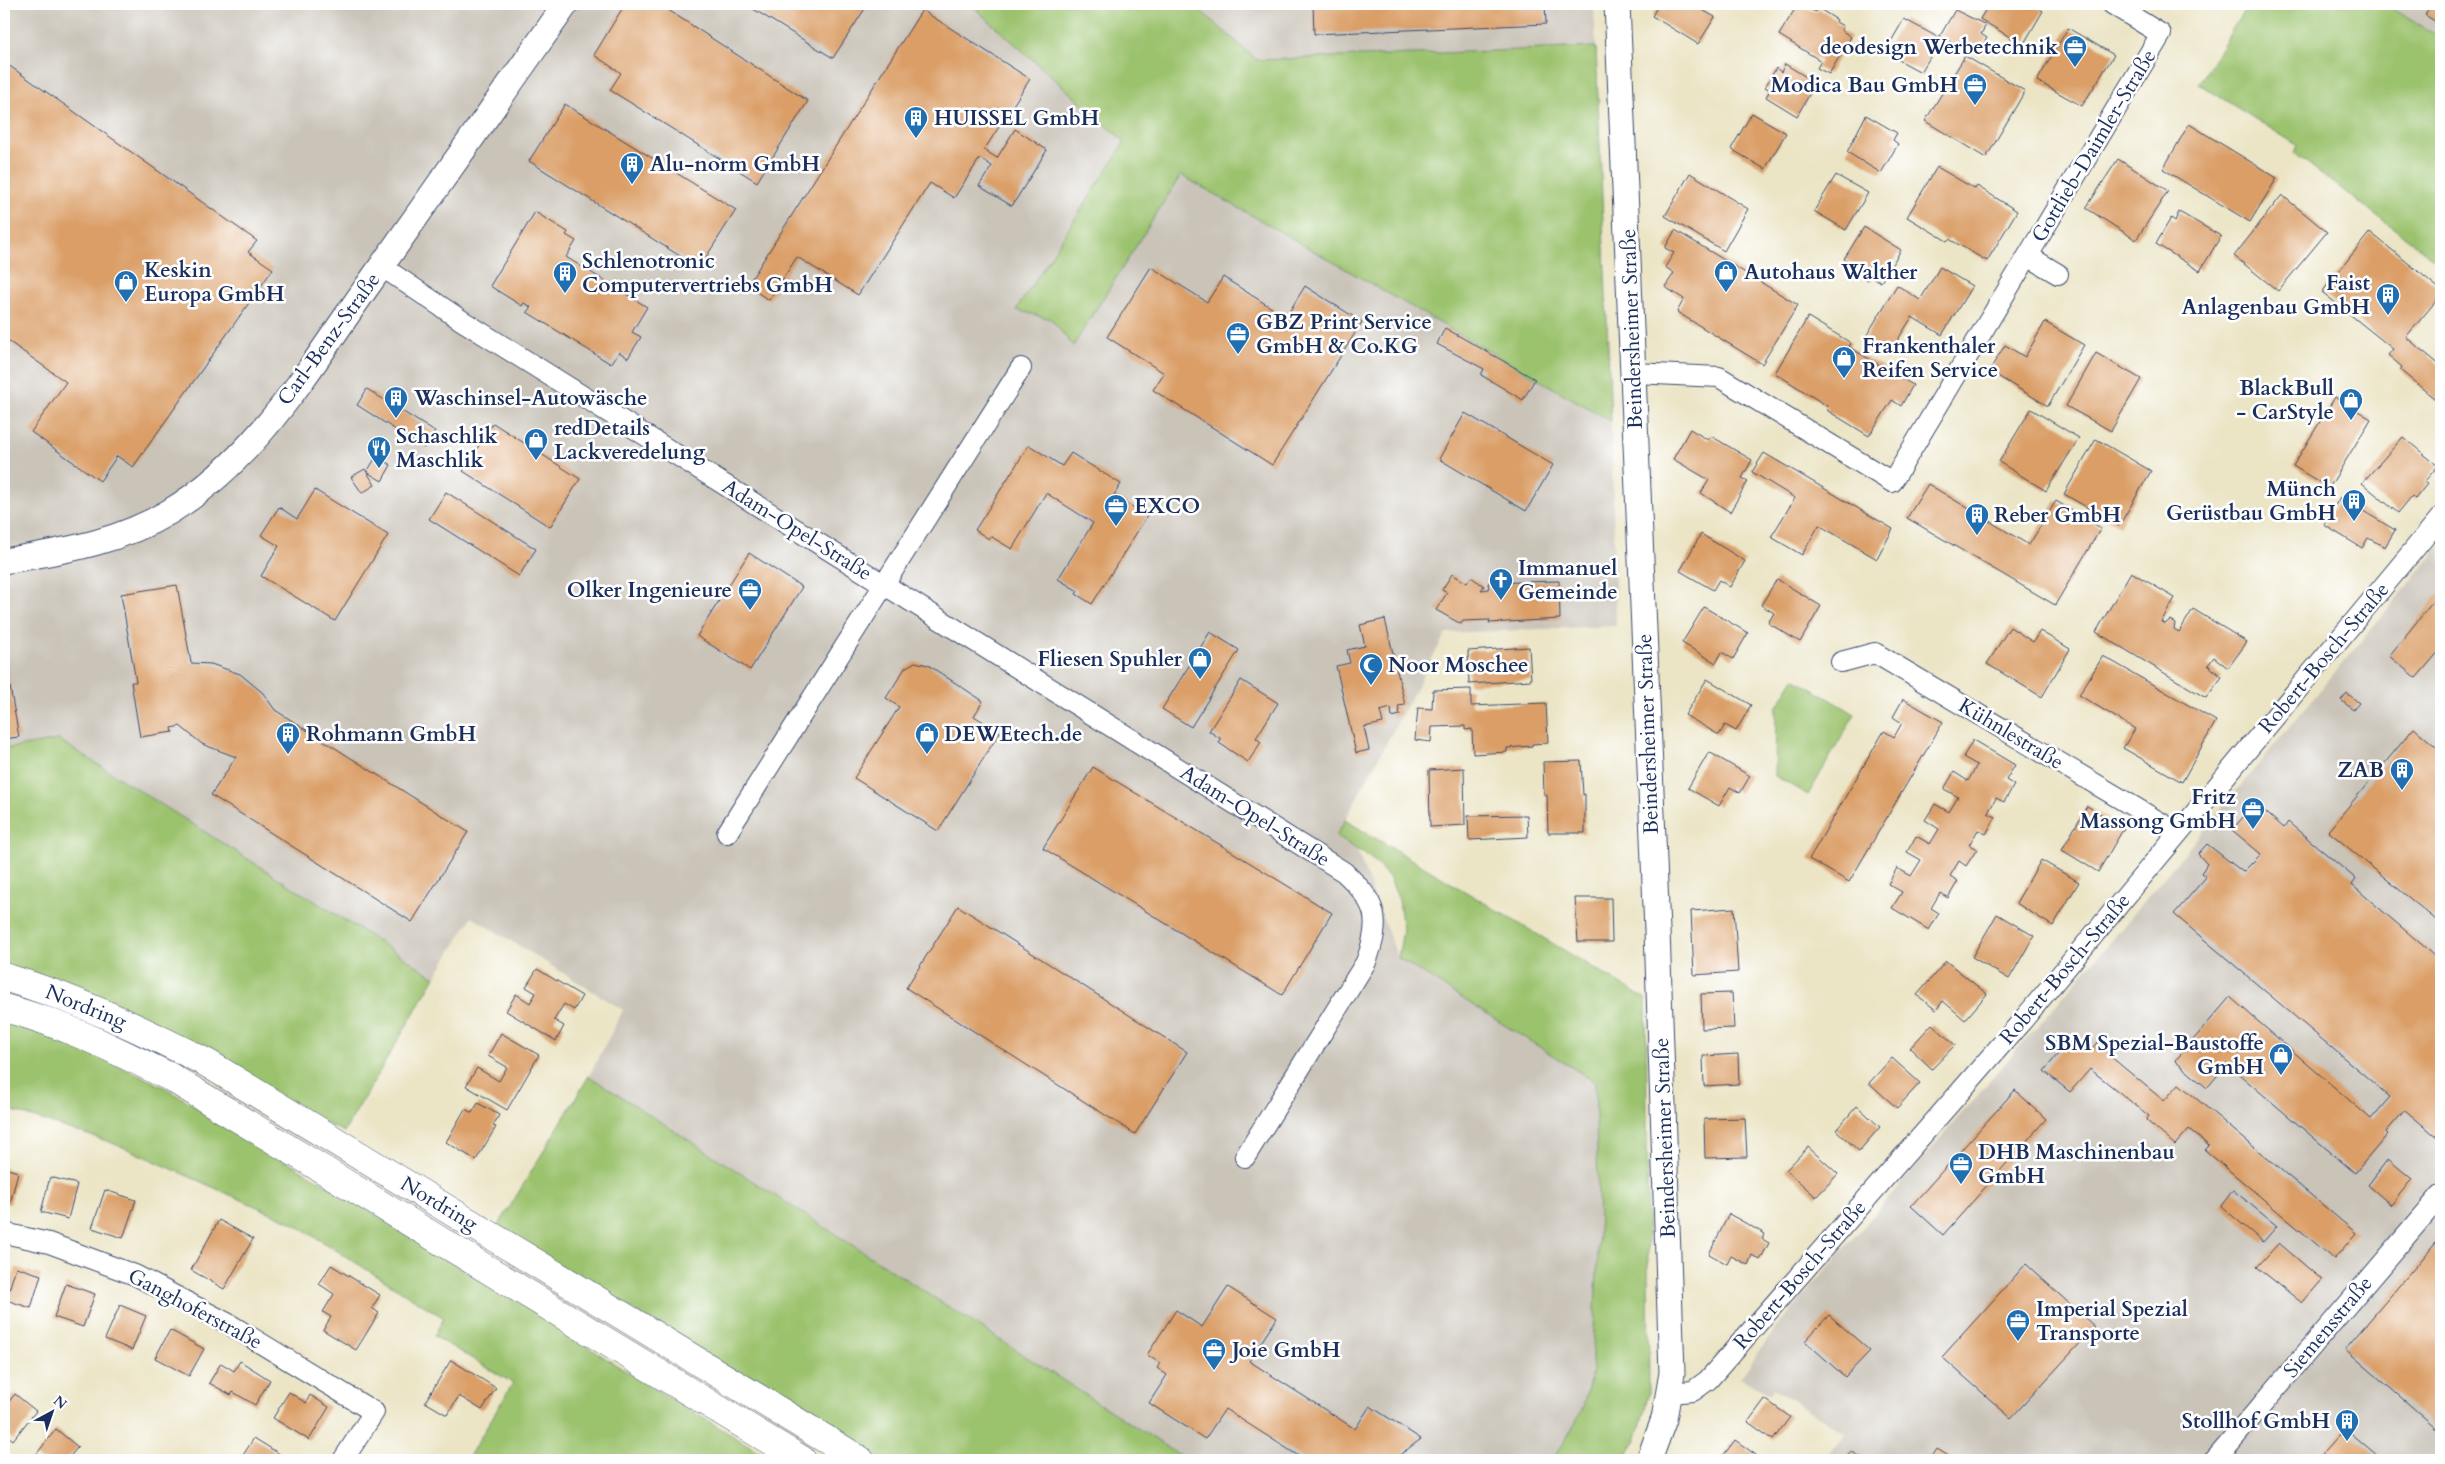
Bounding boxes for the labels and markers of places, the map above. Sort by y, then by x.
place label: deodesign Werbetechnik [1820,33,2058,62]
office icon: deodesign Werbetechnik [2062,34,2088,68]
place label: Modica Bau GmbH [1771,71,1958,100]
office icon: Modica Bau GmbH [1962,72,1988,106]
place label: HUISSEL GmbH [934,104,1099,133]
building icon: HUISSEL GmbH [903,105,929,139]
place label: Alu-norm GmbH [650,150,820,179]
building icon: Alu-norm GmbH [619,151,645,185]
place label: Schlenotronic Computervertriebs GmbH [582,247,833,300]
place label: Keskin Europa GmbH [144,256,285,309]
place label: Autohaus Walther [1744,258,1918,287]
shop icon: Autohaus Walther [1713,259,1739,293]
building icon: Schlenotronic Computervertriebs GmbH [552,260,578,294]
shop icon: Keskin Europa GmbH [113,269,139,303]
place label: Faist Anlagenbau GmbH [2181,269,2371,322]
building icon: Faist Anlagenbau GmbH [2375,282,2401,316]
place label: GBZ Print Service GmbH & Co.KG [1256,308,1432,361]
office icon: GBZ Print Service GmbH & Co.KG [1225,321,1251,355]
place label: Frankenthaler Reifen Service [1862,332,1998,385]
shop icon: Frankenthaler Reifen Service [1831,345,1857,379]
place label: BlackBull - CarStyle [2236,374,2334,427]
place label: Waschinsel-Autowäsche [413,384,647,413]
building icon: Waschinsel-Autowäsche [383,385,409,419]
shop icon: BlackBull - CarStyle [2338,387,2364,421]
place label: redDetails Lackveredelung [554,414,706,467]
place label: Schaschlik Maschlik [396,422,498,475]
shop icon: redDetails Lackveredelung [523,427,549,461]
restaurant icon: Schaschlik Maschlik [366,435,392,469]
place label: Münch Gerüstbau GmbH [2166,475,2336,528]
building icon: Münch Gerüstbau GmbH [2341,488,2367,522]
place label: EXCO [1134,492,1200,521]
office icon: EXCO [1103,493,1129,527]
place label: Reber GmbH [1994,501,2121,530]
building icon: Reber GmbH [1964,502,1990,536]
place label: Immanuel Gemeinde [1518,554,1618,607]
church icon: Immanuel Gemeinde [1488,567,1514,601]
place label: Olker Ingenieure [567,576,732,605]
office icon: Olker Ingenieure [737,577,763,611]
place label: Fliesen Spuhler [1038,645,1183,674]
shop icon: Fliesen Spuhler [1187,646,1213,680]
place label: Noor Moschee [1388,651,1528,680]
mosque icon: Noor Moschee [1358,652,1384,686]
place label: Rohmann GmbH [306,720,476,749]
place label: DEWEtech.de [944,720,1082,749]
building icon: Rohmann GmbH [275,721,301,755]
shop icon: DEWEtech.de [914,721,940,755]
place label: ZAB [2337,756,2384,785]
building icon: ZAB [2389,757,2415,791]
place label: Fritz Massong GmbH [2080,783,2237,836]
office icon: Fritz Massong GmbH [2240,796,2266,830]
place label: SBM Spezial-Baustoffe GmbH [2045,1029,2264,1082]
shop icon: SBM Spezial-Baustoffe GmbH [2268,1042,2294,1076]
place label: DHB Maschinenbau GmbH [1978,1138,2175,1191]
office icon: DHB Maschinenbau GmbH [1948,1151,1974,1185]
place label: Imperial Spezial Transporte [2036,1295,2188,1348]
office icon: Imperial Spezial Transporte [2005,1308,2031,1342]
place label: Joie GmbH [1229,1336,1340,1365]
office icon: Joie GmbH [1201,1337,1227,1371]
place label: Stollhof GmbH [2182,1407,2330,1436]
building icon: Stollhof GmbH [2334,1408,2360,1442]

